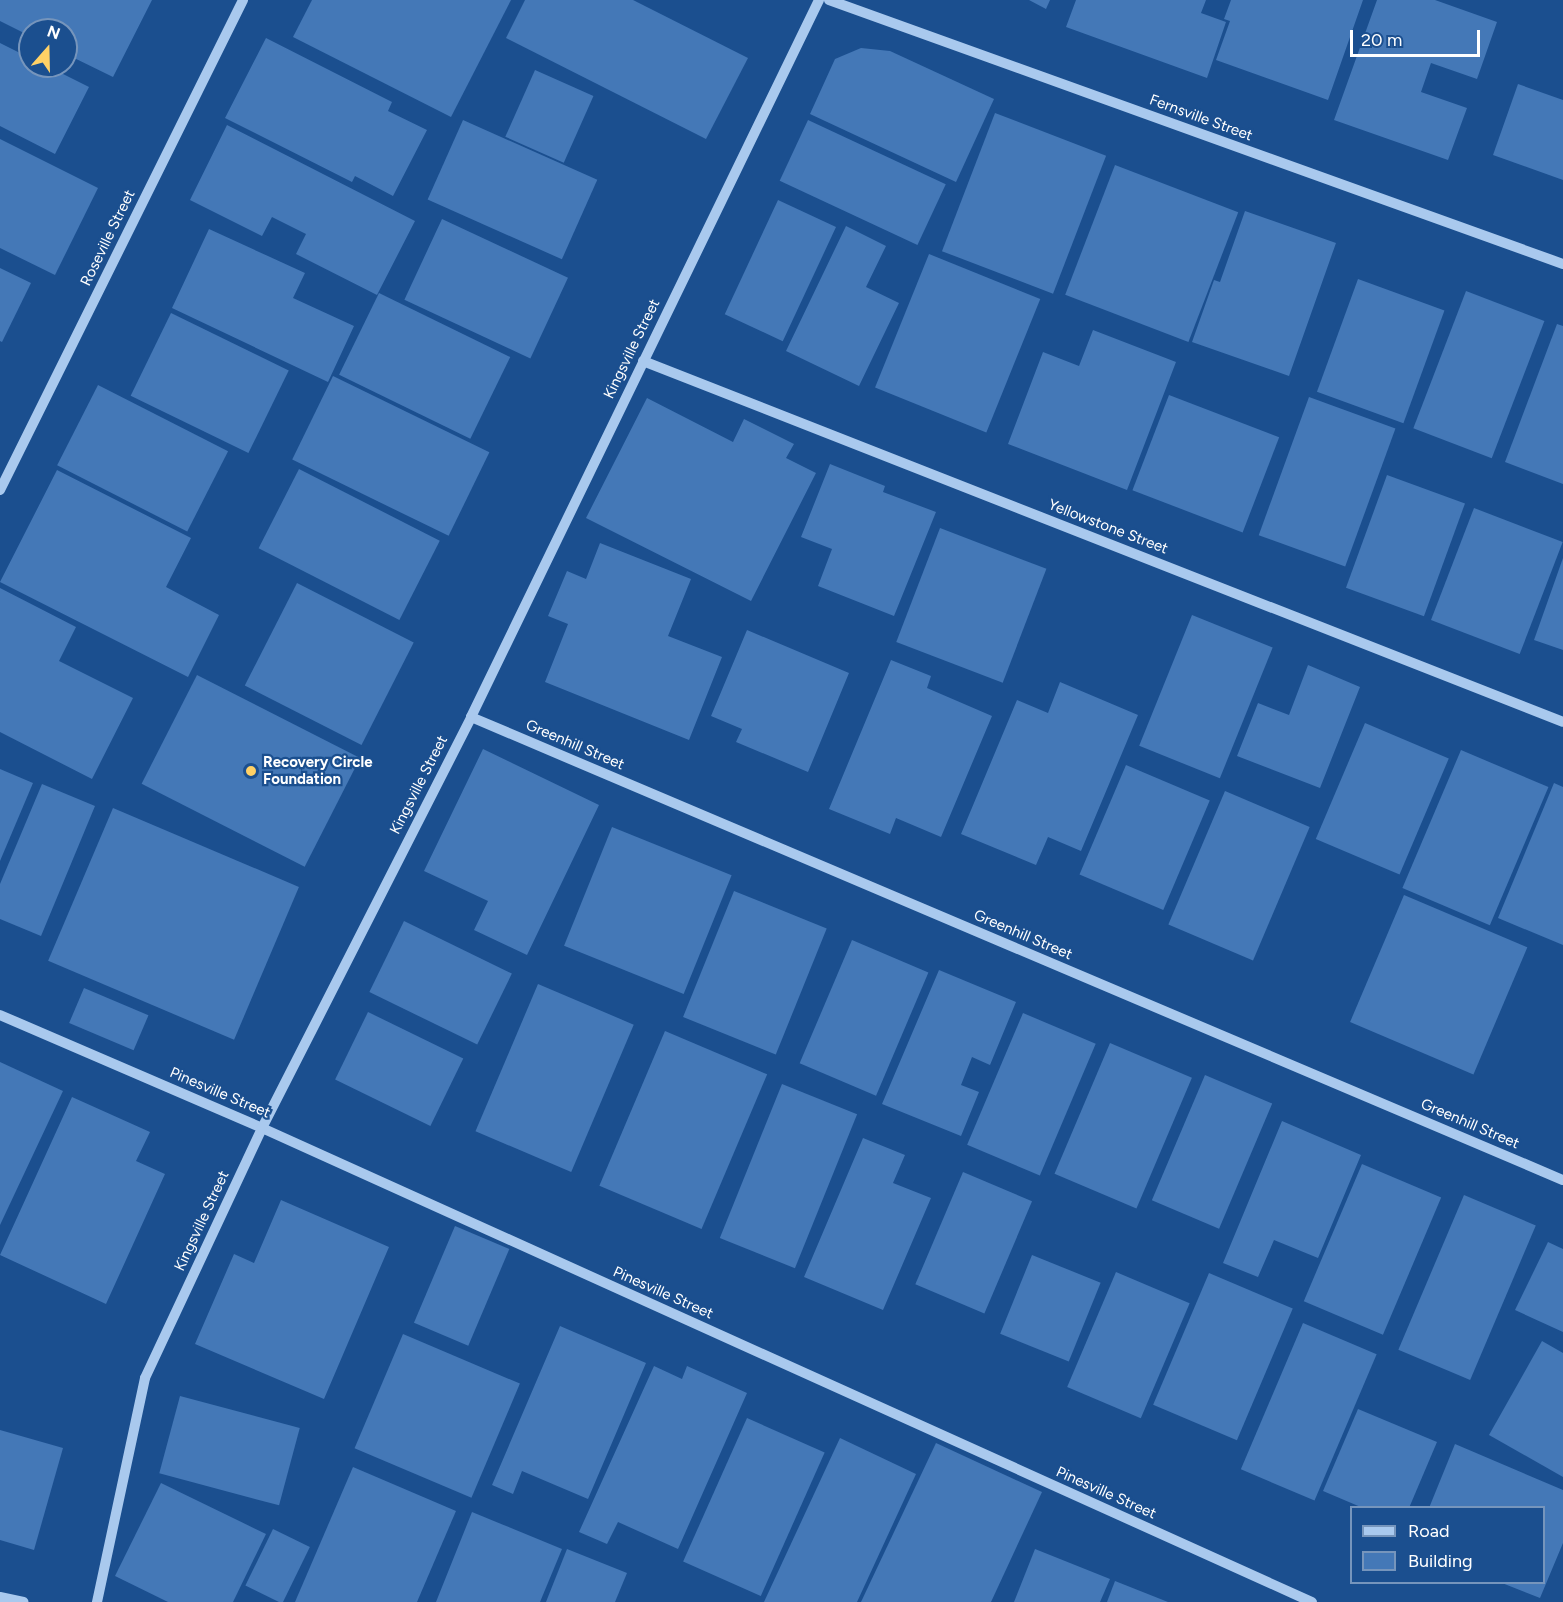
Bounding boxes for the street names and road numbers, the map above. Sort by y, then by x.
street label: Fernsville Street [1147,91,1255,145]
street label: Roseville Street [77,187,139,289]
street label: Kingsville Street [600,296,664,402]
street label: Yellowstone Street [1046,496,1170,558]
street label: Greenhill Street [523,716,627,774]
street label: Kingsville Street [386,733,452,837]
street label: Greenhill Street [971,906,1075,964]
street label: Pinesville Street [167,1064,273,1122]
street label: Greenhill Street [1418,1095,1522,1153]
street label: Kingsville Street [171,1168,233,1274]
street label: Pinesville Street [610,1263,716,1323]
street label: Pinesville Street [1053,1463,1159,1523]

